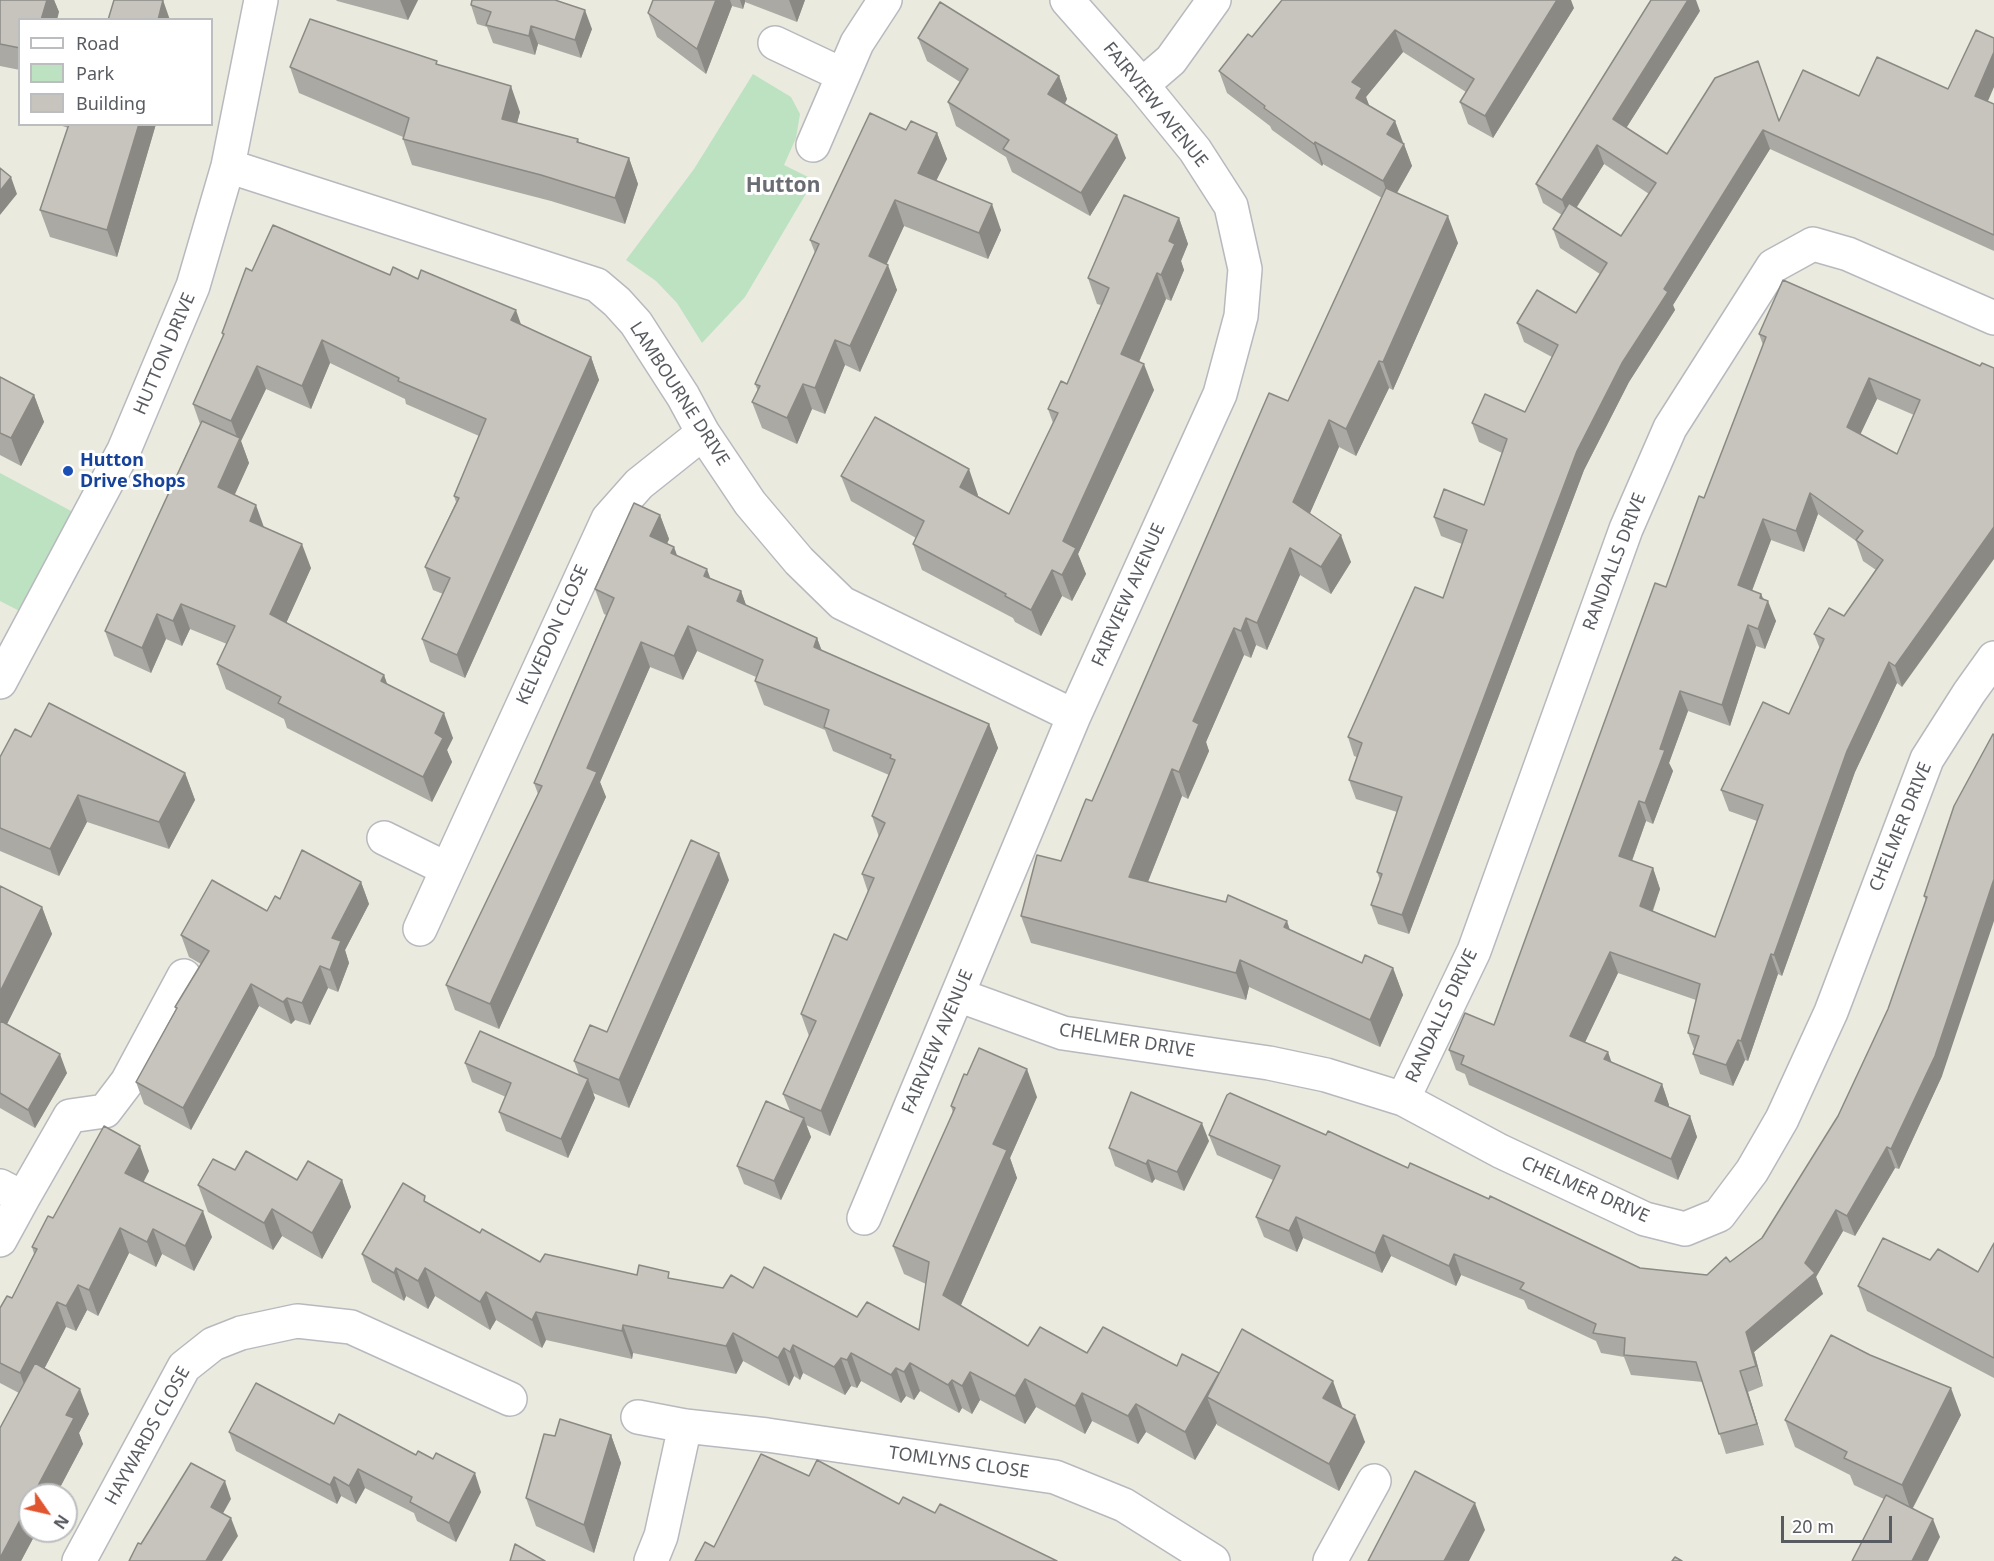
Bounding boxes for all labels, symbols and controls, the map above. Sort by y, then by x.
legend [18,18,213,126]
text: Road [76,31,119,55]
street label: FAIRVIEW AVENUE [1098,38,1212,172]
text: Park [76,61,114,85]
text: Building [76,91,146,115]
district label: Hutton [746,173,820,199]
street label: HUTTON DRIVE [130,290,200,418]
street label: LAMBOURNE DRIVE [624,318,734,470]
place label: Hutton Drive Shops [80,450,186,492]
marker: Hutton Drive Shops [61,464,75,478]
street label: RANDALLS DRIVE [1579,490,1651,634]
street label: FAIRVIEW AVENUE [1088,520,1170,670]
street label: KELVEDON CLOSE [512,562,594,708]
street label: CHELMER DRIVE [1865,759,1937,895]
street label: RANDALLS DRIVE [1402,946,1482,1086]
street label: FAIRVIEW AVENUE [898,967,978,1117]
street label: CHELMER DRIVE [1057,1020,1197,1062]
street label: CHELMER DRIVE [1518,1152,1652,1228]
street label: HAYWARDS CLOSE [101,1363,195,1509]
street label: TOMLYNS CLOSE [887,1442,1031,1484]
north arrow [18,1483,78,1543]
scale bar [1784,1504,1895,1542]
text: N [49,1510,74,1533]
text: 20 m [1792,1514,1834,1538]

